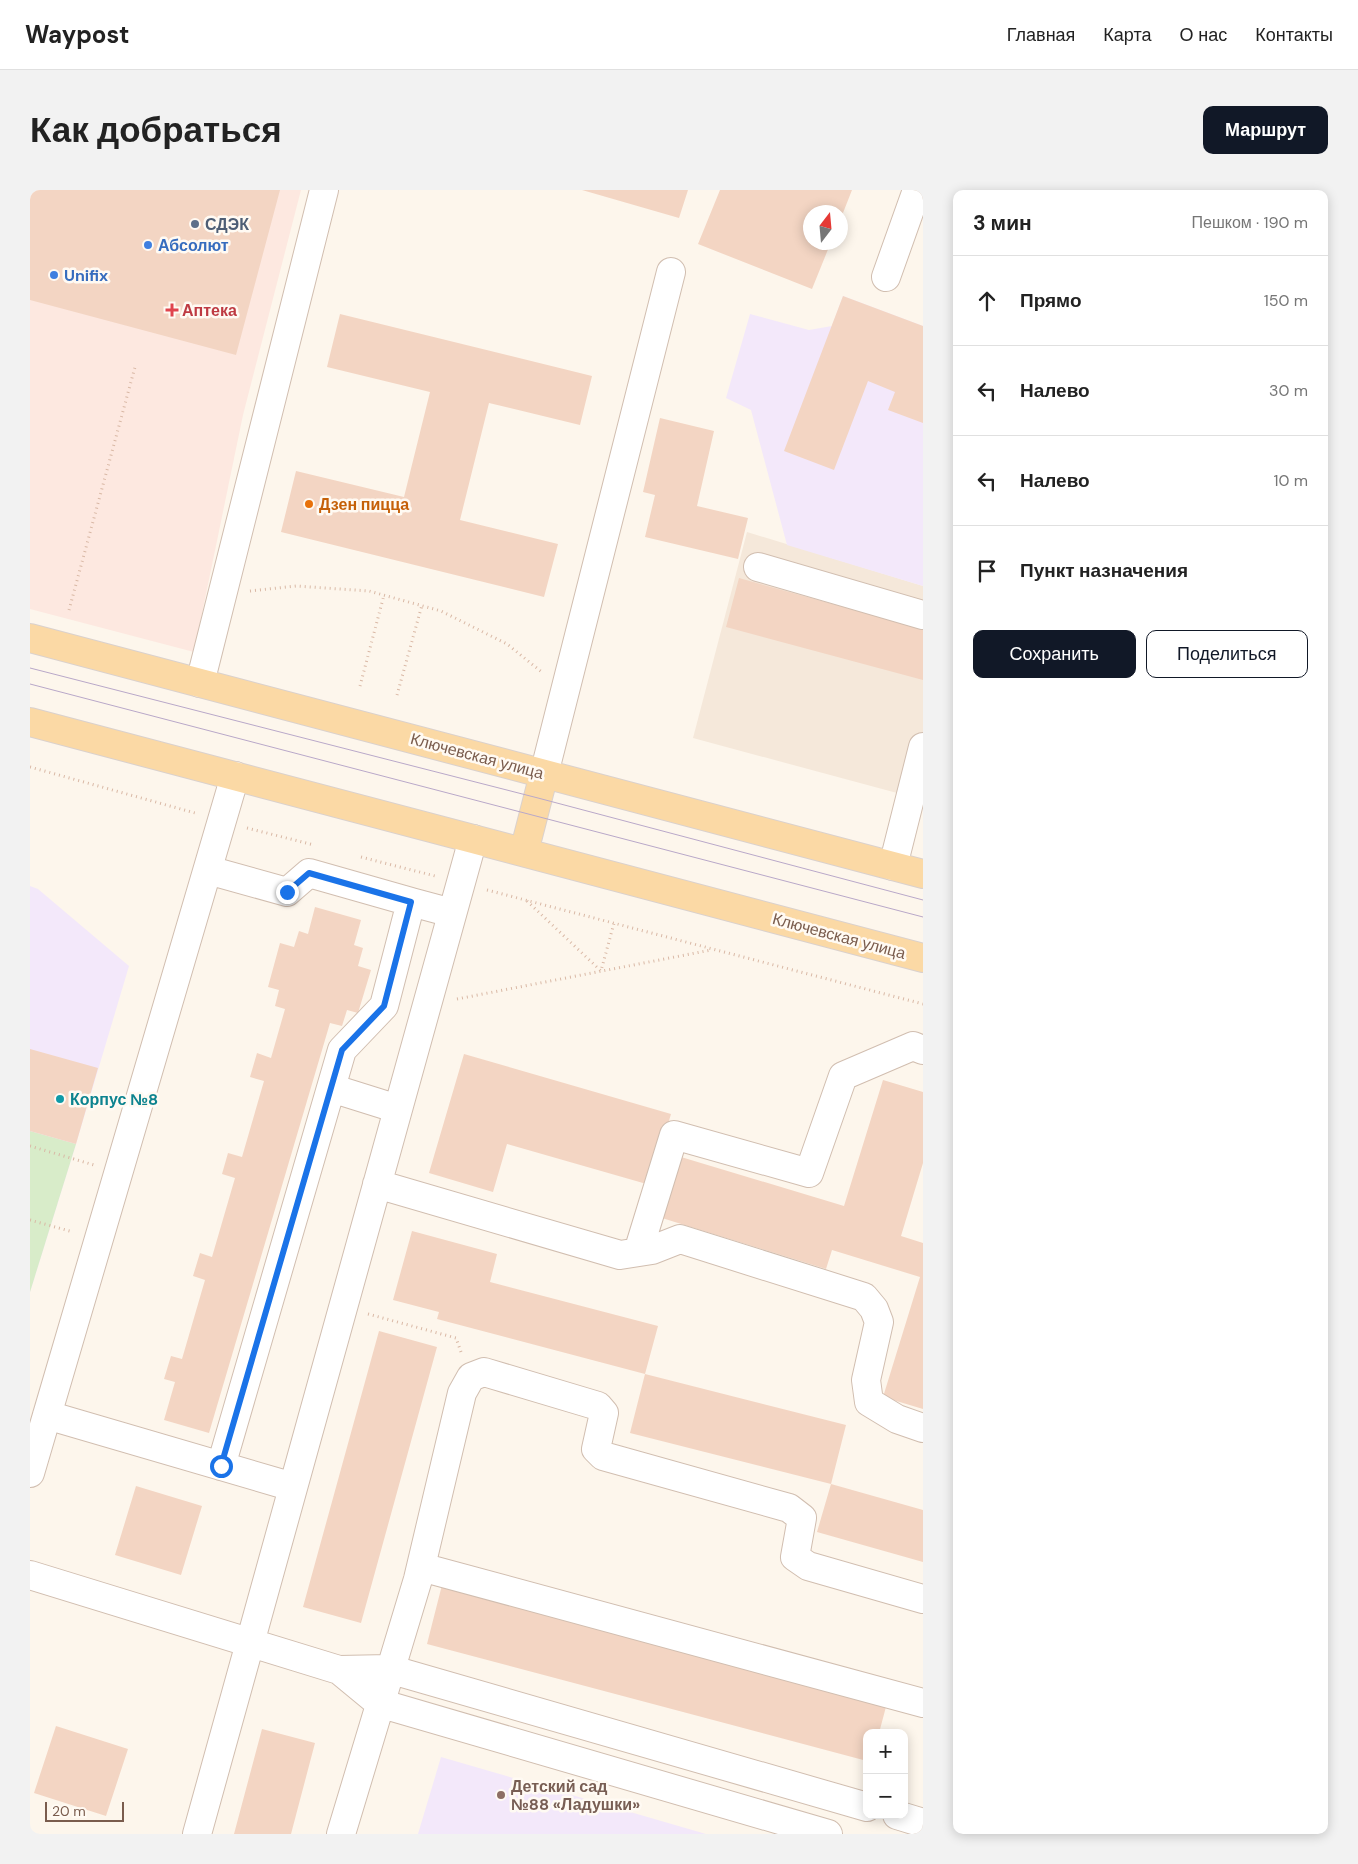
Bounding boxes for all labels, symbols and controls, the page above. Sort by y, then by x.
text: Waypost [25,19,129,50]
text: Главная [1007,23,1075,47]
text: Карта [1103,23,1152,47]
text: О нас [1180,23,1227,47]
text: Контакты [1255,23,1333,47]
button: Маршрут [1203,106,1328,154]
text: Как добраться [30,107,282,153]
north arrow [803,205,848,250]
text: 3 мин [973,209,1032,237]
text: Пешком · 190 m [1192,212,1308,233]
place label: СДЭК [205,214,249,235]
marker: СДЭК [189,218,201,230]
place label: Абсолют [158,235,229,256]
marker: Абсолют [142,239,154,251]
place label: Unifix [64,265,108,286]
marker: Unifix [48,269,60,281]
icon: ahead [973,287,1001,315]
text: Прямо [1020,288,1082,313]
text: 150 m [1264,290,1308,311]
place label: Аптека [182,300,237,321]
marker: Аптека [166,304,178,316]
icon: left [973,377,1001,405]
text: Налево [1020,378,1090,403]
text: 30 m [1269,380,1308,401]
icon: left [973,467,1001,495]
text: Налево [1020,468,1090,493]
text: 10 m [1274,470,1308,491]
place label: Дзен пицца [319,494,409,515]
marker: Дзен пицца [303,498,315,510]
icon: arrive [973,557,1001,585]
text: Пункт назначения [1020,558,1188,583]
button: Сохранить [973,630,1136,678]
button: Поделиться [1146,630,1308,678]
street label: Ключевская улица [408,728,546,784]
route end [276,881,299,904]
street label: Ключевская улица [770,908,908,964]
place label: Корпус №8 [70,1089,158,1110]
marker: Корпус №8 [54,1093,66,1105]
route start [210,1455,233,1478]
map controls [863,1729,908,1819]
button: + [863,1729,908,1774]
button: − [863,1774,908,1819]
place label: Детский сад №88 «Ладушки» [511,1776,640,1815]
marker: Детский сад №88 «Ладушки» [495,1789,507,1801]
scale bar [45,1799,124,1822]
text: 20 m [52,1802,86,1820]

